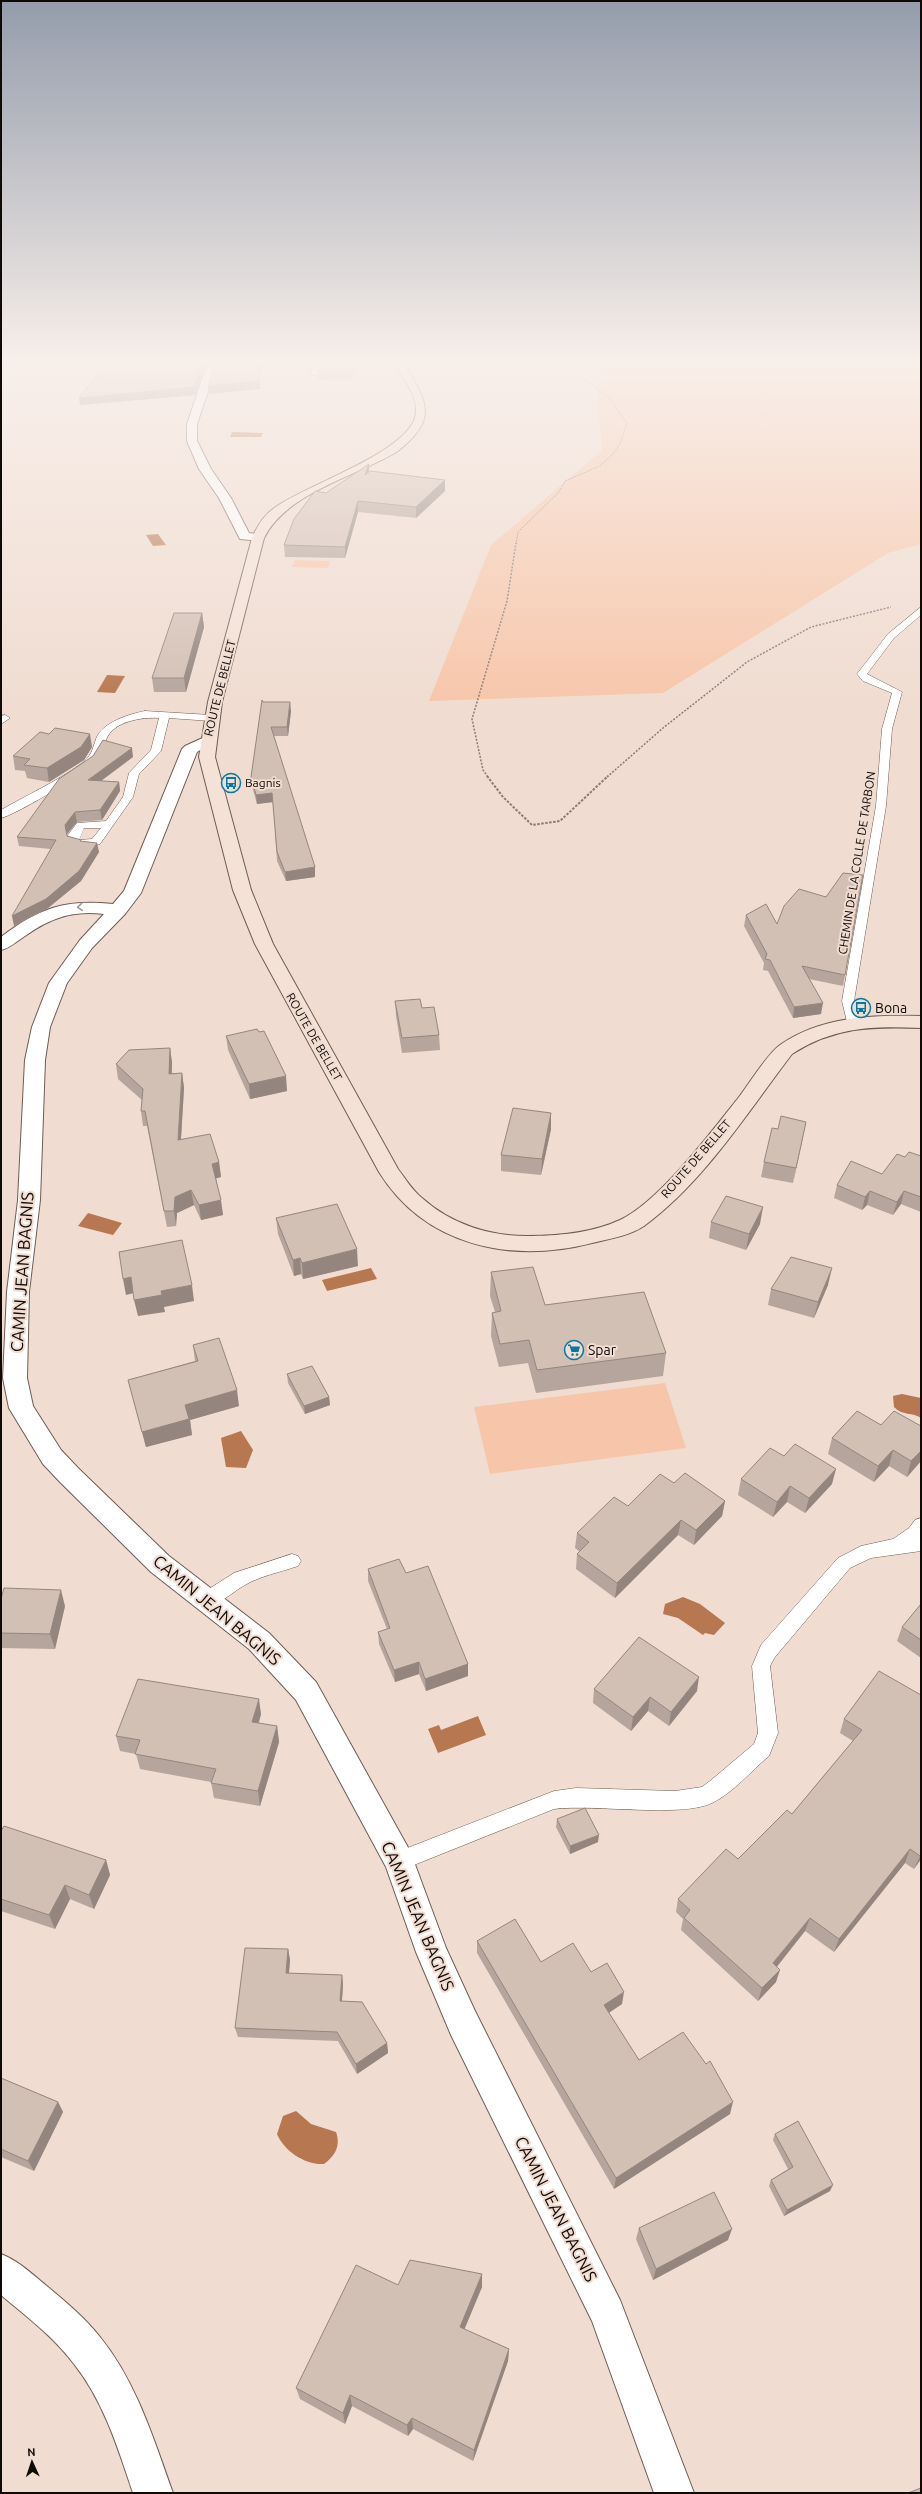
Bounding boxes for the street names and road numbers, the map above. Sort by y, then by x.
street label: ROUTE DE BELLET [201,638,238,738]
street label: CHEMIN DE LA COLLE DE TARBON [836,770,877,955]
street label: ROUTE DE BELLET [284,991,345,1083]
street label: ROUTE DE BELLET [658,1117,733,1200]
street label: CAMIN JEAN BAGNIS [6,1191,37,1353]
street label: CAMIN JEAN BAGNIS [150,1551,285,1669]
street label: CAMIN JEAN BAGNIS [378,1838,459,1994]
street label: CAMIN JEAN BAGNIS [512,2133,601,2285]

